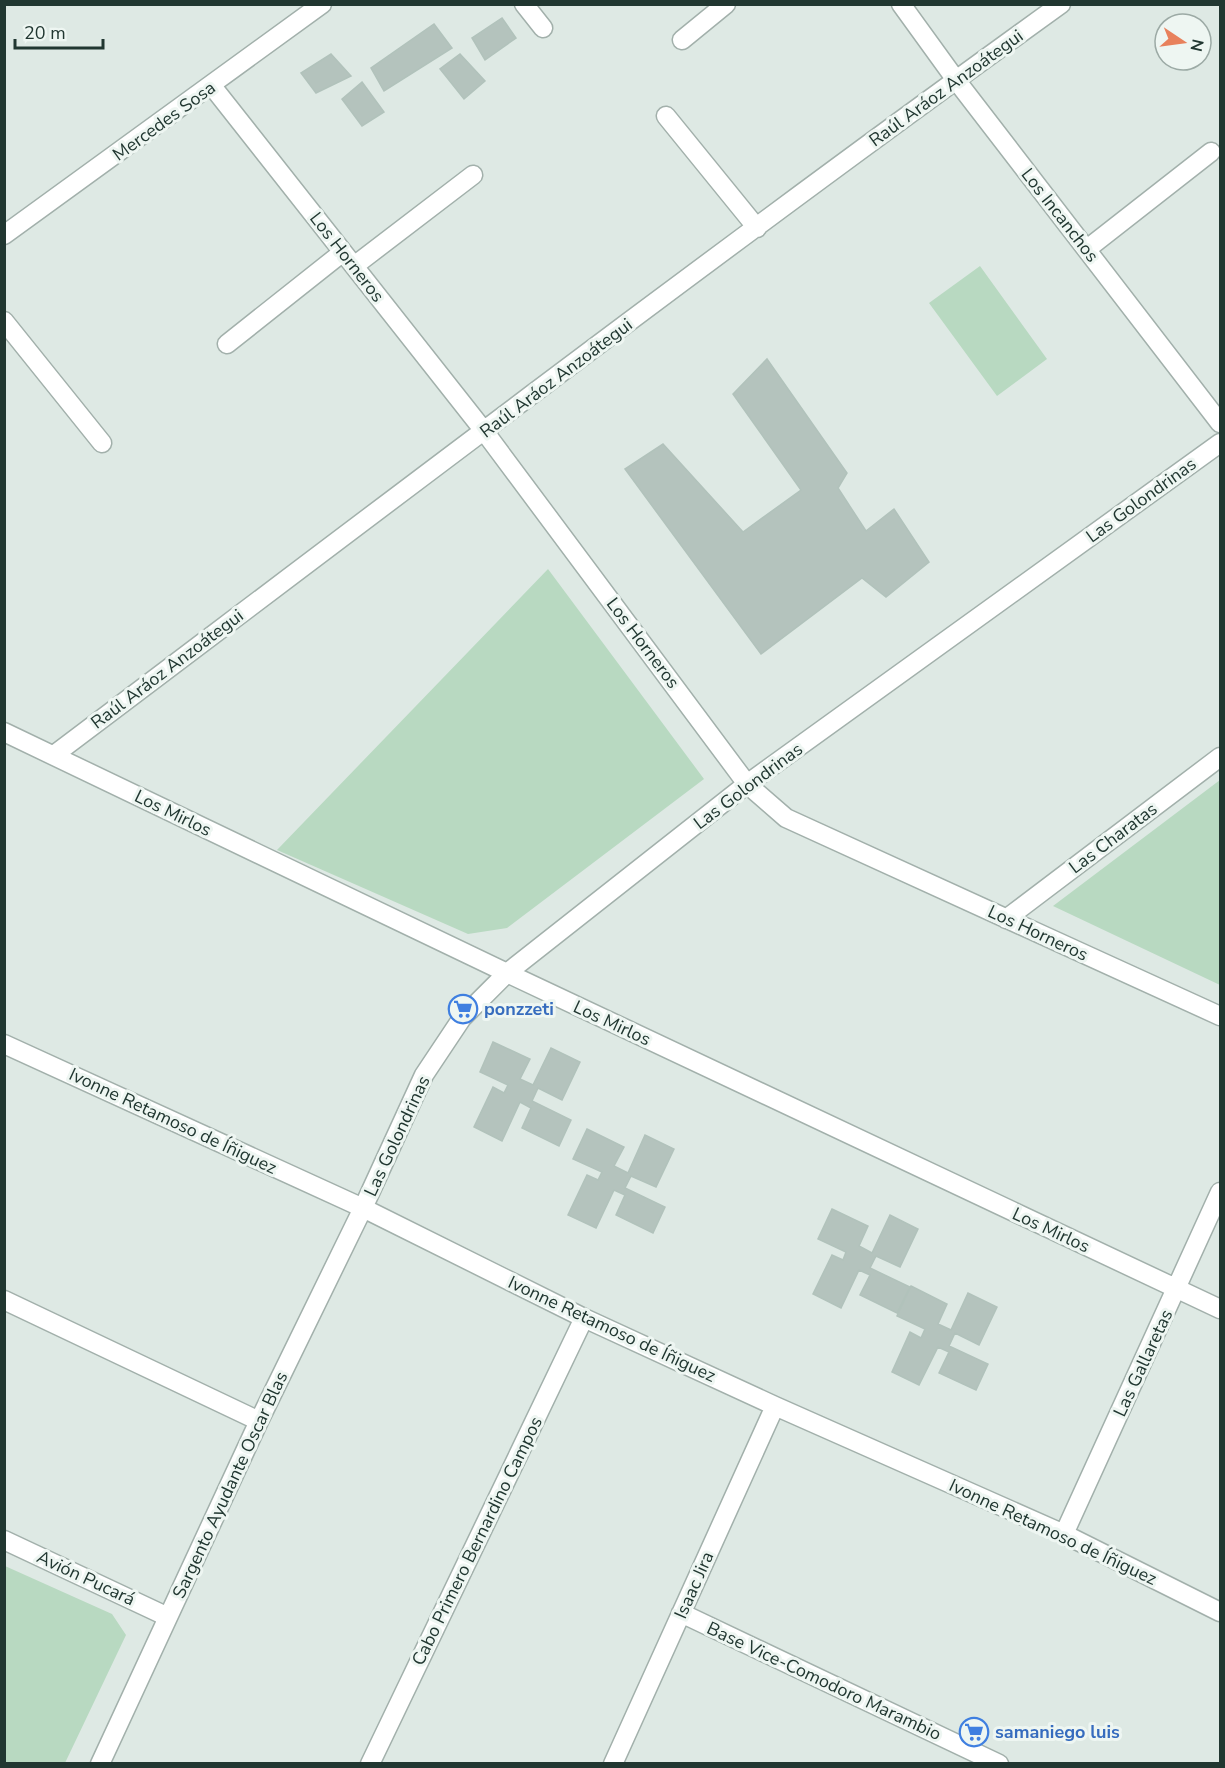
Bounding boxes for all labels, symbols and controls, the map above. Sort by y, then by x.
scale bar [15,12,104,50]
north arrow [1153,12,1213,72]
text: 20 m [24,21,66,45]
street label: Raúl Aráoz Anzoátegui [864,24,1028,152]
text: N [1185,37,1209,53]
street label: Mercedes Sosa [108,76,220,166]
street label: Los Incanchos [1016,163,1104,267]
street label: Los Horneros [304,207,390,307]
street label: Raúl Aráoz Anzoátegui [475,313,637,443]
street label: Las Golondrinas [1081,452,1201,548]
street label: Los Horneros [601,593,685,693]
street label: Raúl Aráoz Anzoátegui [86,604,248,734]
street label: Las Golondrinas [689,737,807,835]
street label: Los Mirlos [130,784,216,842]
street label: Las Charatas [1064,797,1162,879]
street label: Los Horneros [984,899,1092,967]
supermarket icon: ponzzeti [447,993,479,1025]
street label: Los Mirlos [569,995,655,1051]
place label: ponzzeti [484,997,554,1021]
street label: Ivonne Retamoso de Íñiguez [65,1062,281,1180]
street label: Las Golondrinas [359,1072,435,1200]
street label: Los Mirlos [1008,1202,1094,1258]
street label: Ivonne Retamoso de Íñiguez [504,1270,720,1388]
street label: Las Gallaretas [1108,1305,1178,1421]
street label: Sargento Ayudante Oscar Blas [167,1368,293,1602]
street label: Cabo Primero Bernardino Campos [406,1413,548,1669]
street label: Ivonne Retamoso de Íñiguez [945,1473,1161,1591]
street label: Avión Pucará [33,1545,139,1611]
street label: Isaac Jira [669,1548,719,1622]
street label: Base Vice-Comodoro Marambio [703,1616,945,1746]
supermarket icon: samaniego luis [958,1716,990,1748]
place label: samaniego luis [995,1720,1120,1744]

